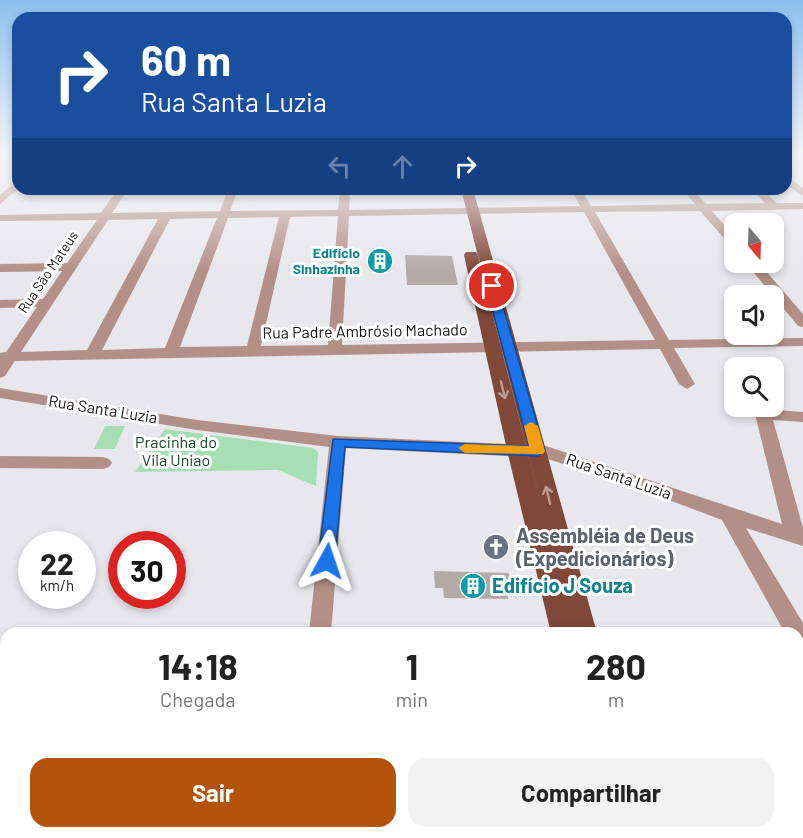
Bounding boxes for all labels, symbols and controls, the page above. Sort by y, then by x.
text: 60 m [141,34,231,84]
icon: right [42,36,120,114]
text: Rua Santa Luzia [141,85,327,117]
icon: left [323,150,356,183]
icon: ahead [386,150,419,183]
icon: right [449,150,482,183]
north arrow [724,213,784,273]
map controls [724,213,784,417]
street label: Rua São Mateus [14,227,81,316]
place label: Edifício Sinhazinha [293,244,360,277]
building icon: Edifício Sinhazinha [365,246,395,276]
pin [466,260,517,311]
icon: arrive [475,269,508,302]
button: sound [724,285,784,345]
street label: Rua Padre Ambrósio Machado [262,319,468,342]
button: search [724,357,784,417]
one-way arrow [497,380,509,399]
street label: Rua Santa Luzia [47,391,159,427]
park label: Pracinha do Vila Uniao [135,432,217,469]
street label: Rua Santa Luzia [564,449,674,502]
one-way arrow [542,486,554,505]
place label: Assembléia de Deus (Expedicionários) [515,523,694,570]
position arrow [295,529,359,593]
speed limit sign: 30 [108,531,186,609]
church icon: Assembléia de Deus (Expedicionários) [481,532,511,562]
text: 22 [40,545,74,581]
building icon: Edifício J Souza [458,571,488,601]
place label: Edifício J Souza [492,573,633,597]
text: km/h [40,576,74,594]
text: 14:18 [158,644,238,687]
text: 1 [405,644,418,687]
text: 280 [586,644,646,687]
text: Chegada [160,687,236,711]
text: min [396,687,428,711]
text: m [608,687,624,711]
button: Sair [30,758,396,827]
button: Compartilhar [408,758,774,827]

